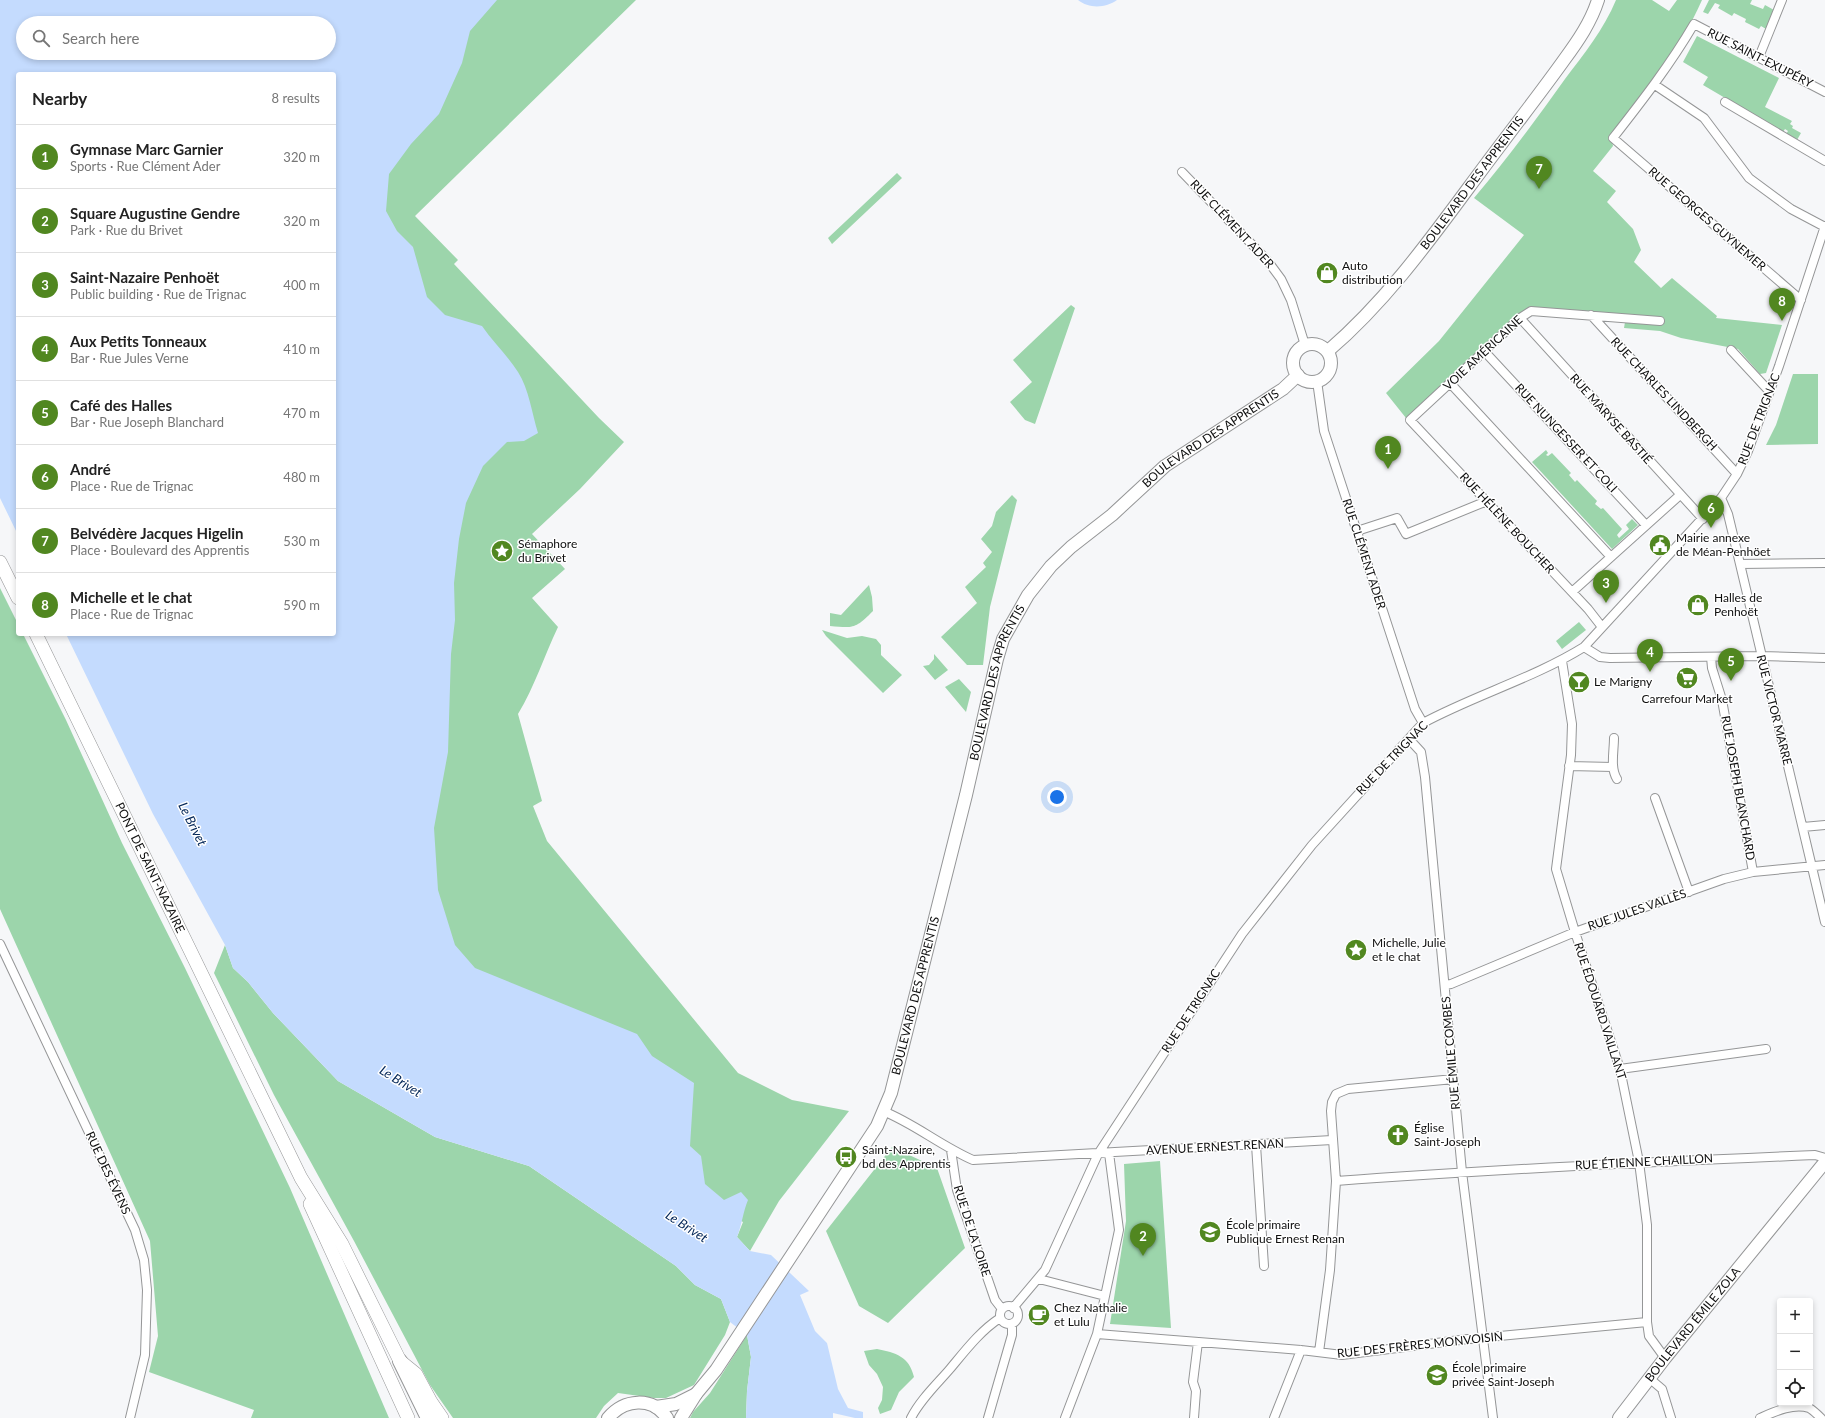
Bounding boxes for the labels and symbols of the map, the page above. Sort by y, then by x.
street label: RUE SAINT-EXUPÉRY [1705,24,1816,91]
street label: BOULEVARD DES APPRENTIS [1417,113,1527,252]
pin: 7 [1526,156,1552,189]
street label: RUE GEORGES GUYNEMER [1645,163,1770,274]
street label: RUE CLÉMENT ADER [1187,176,1278,271]
place label: Auto distribution [1342,258,1403,287]
shop icon: Auto distribution [1314,260,1340,286]
pin: 8 [1769,288,1795,321]
street label: VOIE AMÉRICAINE [1440,312,1526,393]
street label: RUE CHARLES LINDBERGH [1608,334,1721,453]
street label: RUE MARYSE BASTIÉ [1567,370,1656,467]
street label: RUE DE TRIGNAC [1734,371,1783,467]
street label: RUE NUNGESSER ET COLI [1512,380,1621,495]
street label: BOULEVARD DES APPRENTIS [1139,386,1282,490]
pin: 1 [1375,436,1401,469]
street label: RUE HÉLÈNE BOUCHER [1457,469,1558,577]
pin: 6 [1698,495,1724,528]
street label: RUE CLÉMENT ADER [1339,496,1390,612]
place label: Mairie annexe de Méan-Penhöet [1676,530,1771,559]
public building icon: Mairie annexe de Méan-Penhöet [1647,532,1673,558]
place label: Sémaphore du Brivet [518,536,577,565]
place icon: Sémaphore du Brivet [489,538,515,564]
pin: 3 [1593,570,1619,603]
place label: Halles de Penhoët [1714,590,1762,619]
shop icon: Halles de Penhoët [1685,592,1711,618]
street label: BOULEVARD DES APPRENTIS [966,602,1028,762]
pin: 4 [1637,639,1663,672]
pin: 5 [1718,648,1744,681]
street label: RUE VICTOR MARRE [1753,653,1796,767]
supermarket icon: Carrefour Market [1674,665,1700,691]
bar icon: Le Marigny [1566,669,1592,695]
place label: Le Marigny [1594,674,1653,689]
place label: Carrefour Market [1641,691,1733,706]
street label: RUE JOSEPH BLANCHARD [1718,714,1759,861]
street label: RUE DE TRIGNAC [1353,718,1431,798]
your location [1047,787,1067,807]
water label: Le Brivet [175,799,211,849]
street label: PONT DE SAINT-NAZAIRE [112,800,188,935]
street label: RUE JULES VALLÈS [1585,886,1688,933]
street label: BOULEVARD DES APPRENTIS [888,915,942,1077]
place label: Michelle, Julie et le chat [1372,935,1446,964]
place icon: Michelle, Julie et le chat [1343,937,1369,963]
street label: RUE ÉDOUARD VAILLANT [1571,940,1630,1081]
street label: RUE DE TRIGNAC [1158,966,1223,1055]
street label: RUE ÉMILE COMBES [1438,996,1463,1110]
water label: Le Brivet [377,1062,425,1100]
place label: Église Saint-Joseph [1414,1120,1481,1149]
church icon: Église Saint-Joseph [1385,1122,1411,1148]
street label: RUE DES ÉVENS [83,1129,134,1217]
street label: AVENUE ERNEST RENAN [1146,1135,1284,1158]
place label: Saint-Nazaire, bd des Apprentis [862,1142,951,1171]
bus stop icon: Saint-Nazaire, bd des Apprentis [833,1144,859,1170]
street label: RUE ÉTIENNE CHAILLON [1575,1150,1713,1173]
street label: RUE DE LA LOIRE [951,1183,994,1279]
water label: Le Brivet [663,1207,711,1246]
place label: École primaire Publique Ernest Renan [1226,1217,1345,1246]
school or university icon: École primaire Publique Ernest Renan [1197,1219,1223,1245]
pin: 2 [1130,1223,1156,1256]
street label: BOULEVARD ÉMILE ZOLA [1641,1263,1744,1385]
place label: Chez Nathalie et Lulu [1054,1300,1127,1329]
cafe icon: Chez Nathalie et Lulu [1026,1302,1052,1328]
street label: RUE DES FRÈRES MONVOISIN [1336,1328,1504,1361]
place label: École primaire privée Saint-Joseph [1452,1360,1554,1389]
school or university icon: École primaire privée Saint-Joseph [1424,1362,1450,1388]

